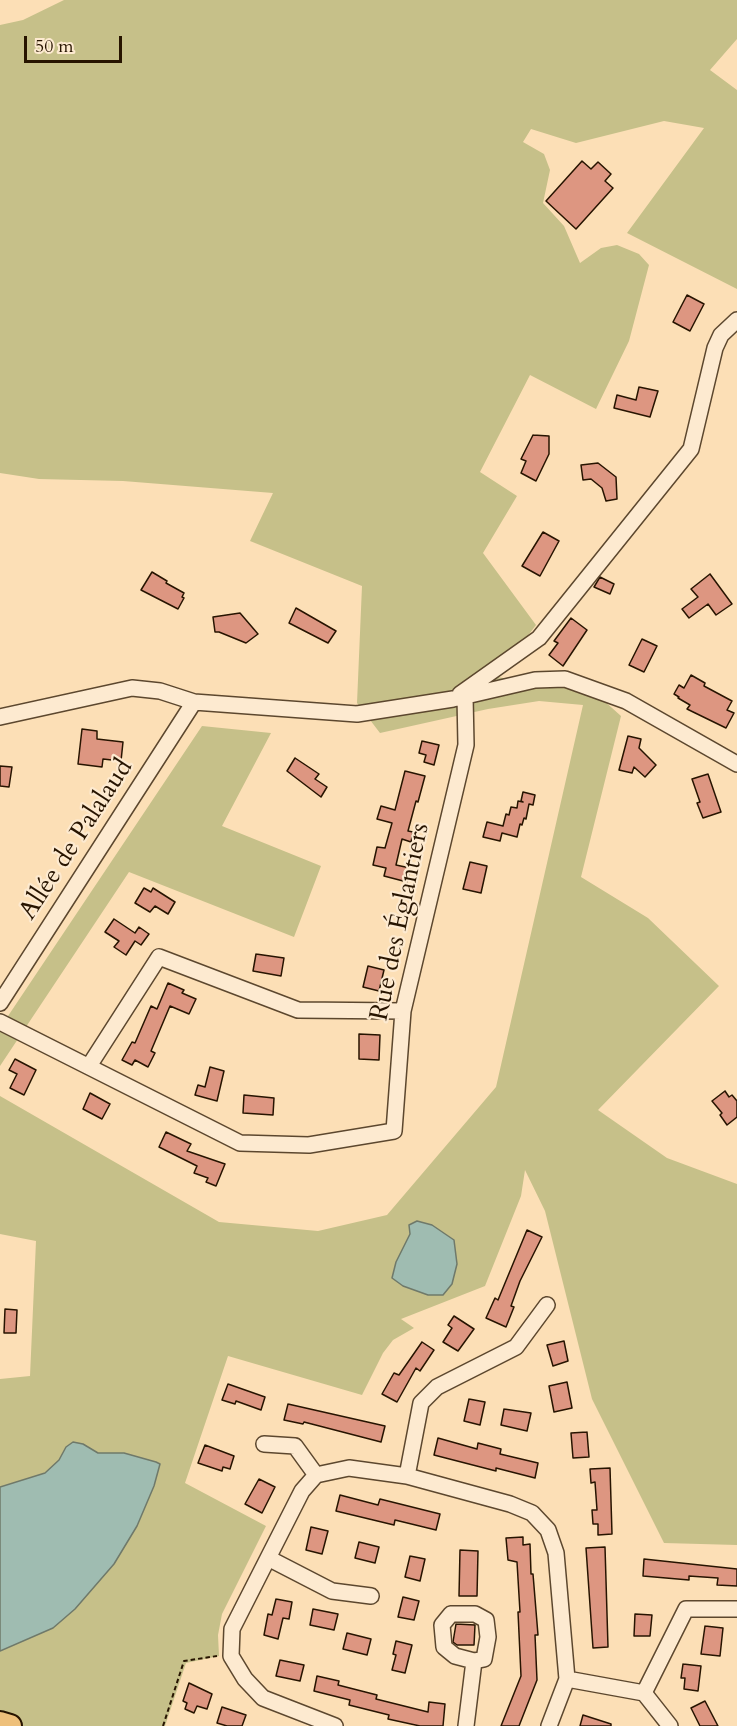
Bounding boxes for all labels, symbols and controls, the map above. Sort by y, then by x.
scale bar [27,24,124,62]
text: 50 m [35,34,74,59]
street label: Allée de Palalaud [13,754,141,926]
street label: Rue des Églantiers [365,820,437,1024]

